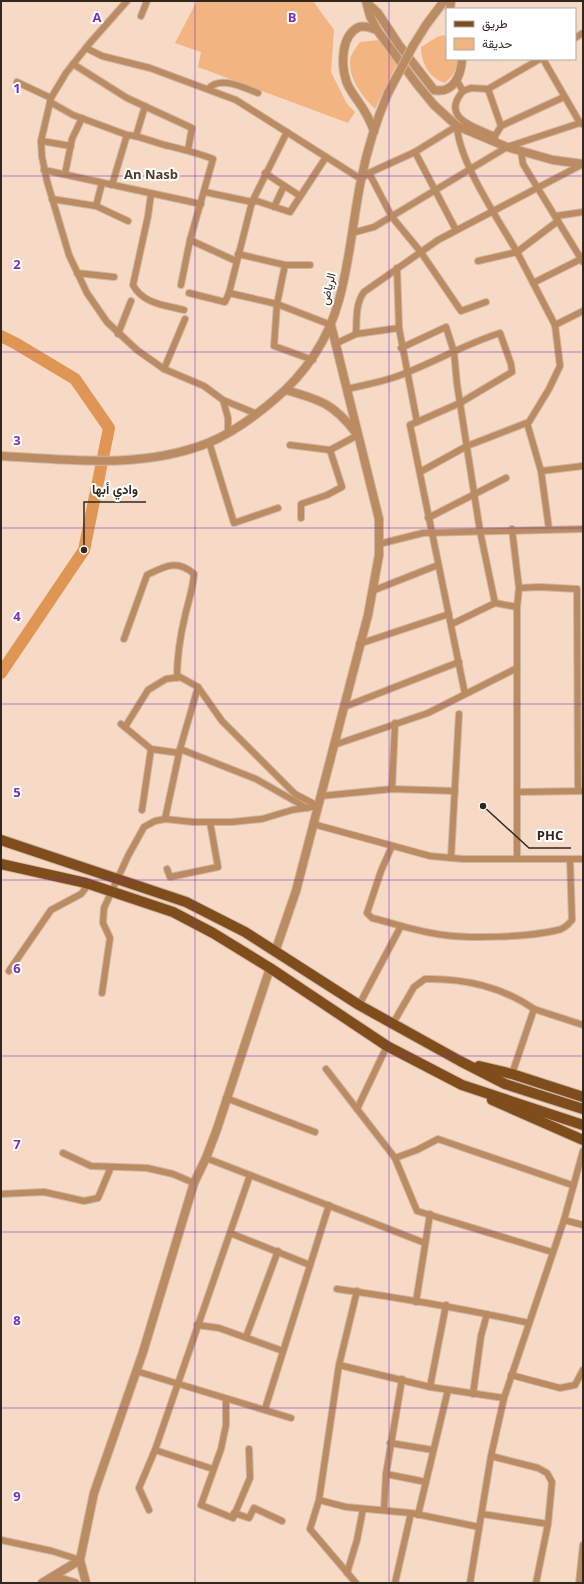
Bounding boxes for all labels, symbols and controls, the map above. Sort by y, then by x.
text: A [93,8,102,26]
text: B [288,8,297,26]
legend [446,8,576,60]
text: طريق [482,15,508,32]
text: حديقة [482,35,512,52]
text: 1 [13,79,21,97]
district label: An Nasb [124,165,178,183]
text: 2 [13,255,21,273]
street label: الرياض [316,271,339,307]
text: 3 [13,431,21,449]
callout: وادي أبها [84,477,146,502]
text: وادي أبها [92,480,138,500]
text: 4 [13,607,21,625]
text: 5 [13,783,21,801]
callout: PHC [529,823,571,848]
text: PHC [537,826,563,844]
text: 6 [13,959,21,977]
text: 7 [13,1135,21,1153]
text: 8 [13,1311,21,1329]
text: 9 [13,1487,21,1505]

